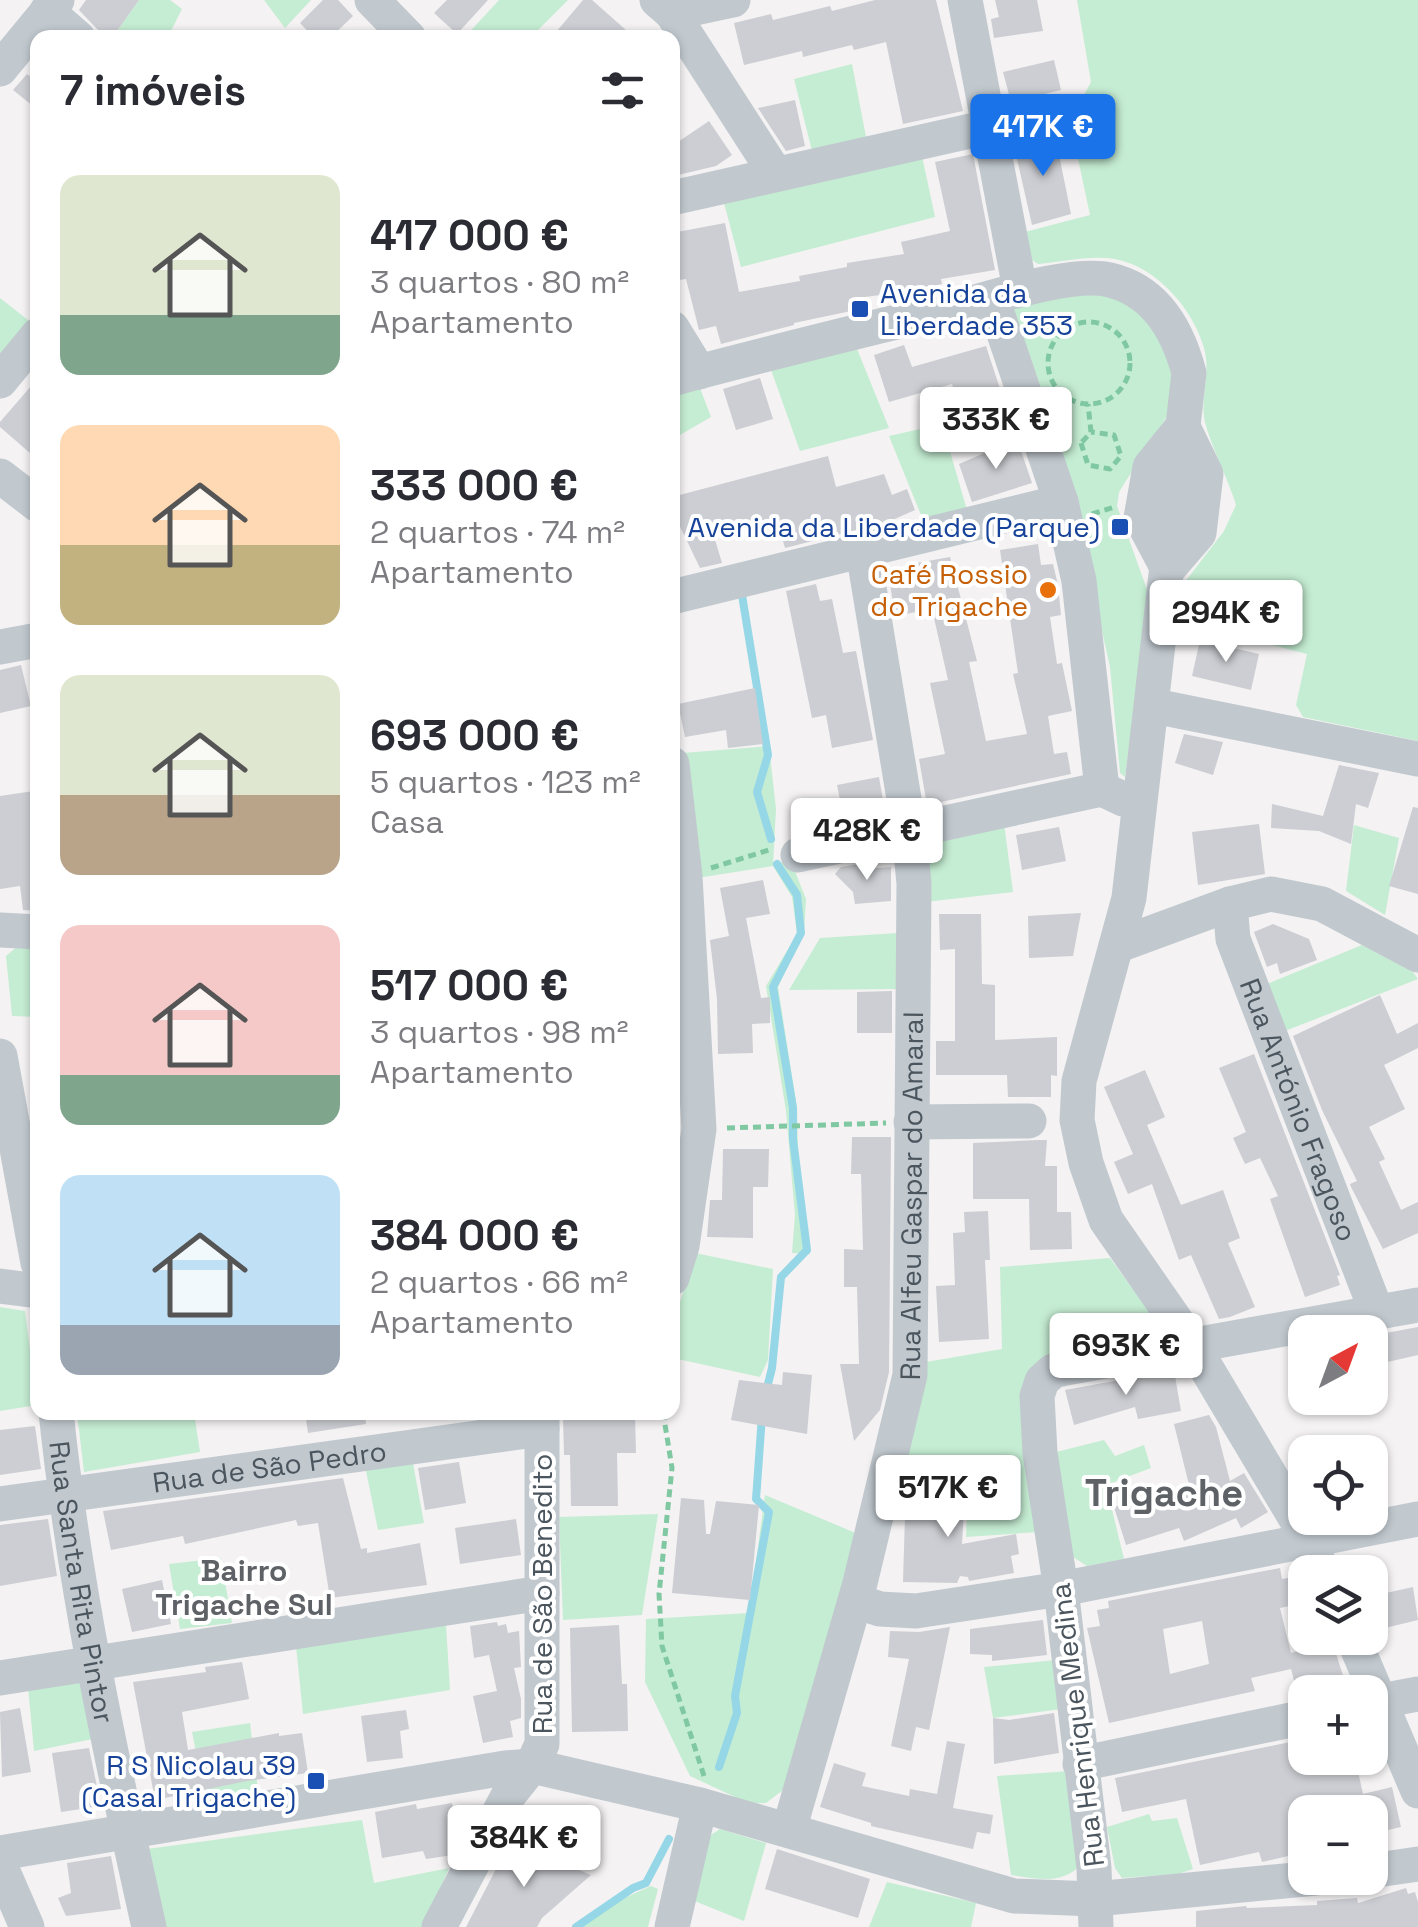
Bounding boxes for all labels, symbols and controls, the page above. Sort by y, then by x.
icon: filters [595,63,650,118]
text: 7 imóveis [60,64,246,117]
pin: 417K € [962,94,1124,179]
text: 417K € [992,106,1094,146]
text: 417 000 € [370,209,569,262]
icon: home [140,215,260,335]
text: 3 quartos · 80 m² [370,262,629,302]
place label: Avenida da Liberdade 353 [880,275,1073,343]
marker: Avenida da Liberdade 353 [849,298,871,320]
text: Apartamento [370,302,574,342]
pin: 333K € [915,387,1077,472]
text: 333K € [942,399,1050,439]
text: 333 000 € [370,459,578,512]
icon: home [140,465,260,585]
place label: Avenida da Liberdade (Parque) [688,509,1100,545]
text: 2 quartos · 74 m² [370,512,625,552]
marker: Avenida da Liberdade (Parque) [1109,516,1131,538]
text: Apartamento [370,552,574,592]
place label: Café Rossio do Trigache [870,556,1028,624]
marker: Café Rossio do Trigache [1037,579,1059,601]
pin: 294K € [1145,580,1307,665]
text: 294K € [1172,592,1280,632]
text: 693 000 € [370,709,579,762]
icon: home [140,715,260,835]
text: 5 quartos · 123 m² [370,762,641,802]
pin: 428K € [786,798,948,883]
text: Casa [370,802,444,842]
text: 428K € [813,810,921,850]
text: 517 000 € [370,959,568,1012]
icon: home [140,965,260,1085]
street label: Rua António Fragoso [1232,973,1366,1246]
street label: Rua Alfeu Gaspar do Amaral [892,1011,931,1381]
text: 3 quartos · 98 m² [370,1012,628,1052]
text: Apartamento [370,1052,574,1092]
text: 384 000 € [370,1209,579,1262]
icon: home [140,1215,260,1335]
text: 2 quartos · 66 m² [370,1262,628,1302]
text: Apartamento [370,1302,574,1342]
pin: 693K € [1045,1313,1207,1398]
north arrow [1288,1315,1388,1415]
map controls [1288,1315,1388,1895]
text: 693K € [1072,1325,1180,1365]
street label: Rua de São Pedro [150,1433,389,1501]
button: locate [1288,1435,1388,1535]
street label: Rua Santa Rita Pintor [41,1439,123,1726]
street label: Rua de São Benedito [524,1454,560,1734]
pin: 517K € [867,1455,1029,1540]
text: 517K € [898,1467,998,1507]
district label: Trigache [1085,1469,1243,1517]
district label: Bairro Trigache Sul [155,1551,333,1624]
button: layers [1288,1555,1388,1655]
street label: Rua Henrique Medina [1042,1581,1112,1869]
button: + [1288,1675,1388,1775]
place label: R S Nicolau 39 (Casal Trigache) [82,1747,296,1815]
marker: R S Nicolau 39 (Casal Trigache) [305,1770,327,1792]
button: − [1288,1795,1388,1895]
pin: 384K € [443,1805,605,1890]
text: 384K € [470,1817,578,1857]

